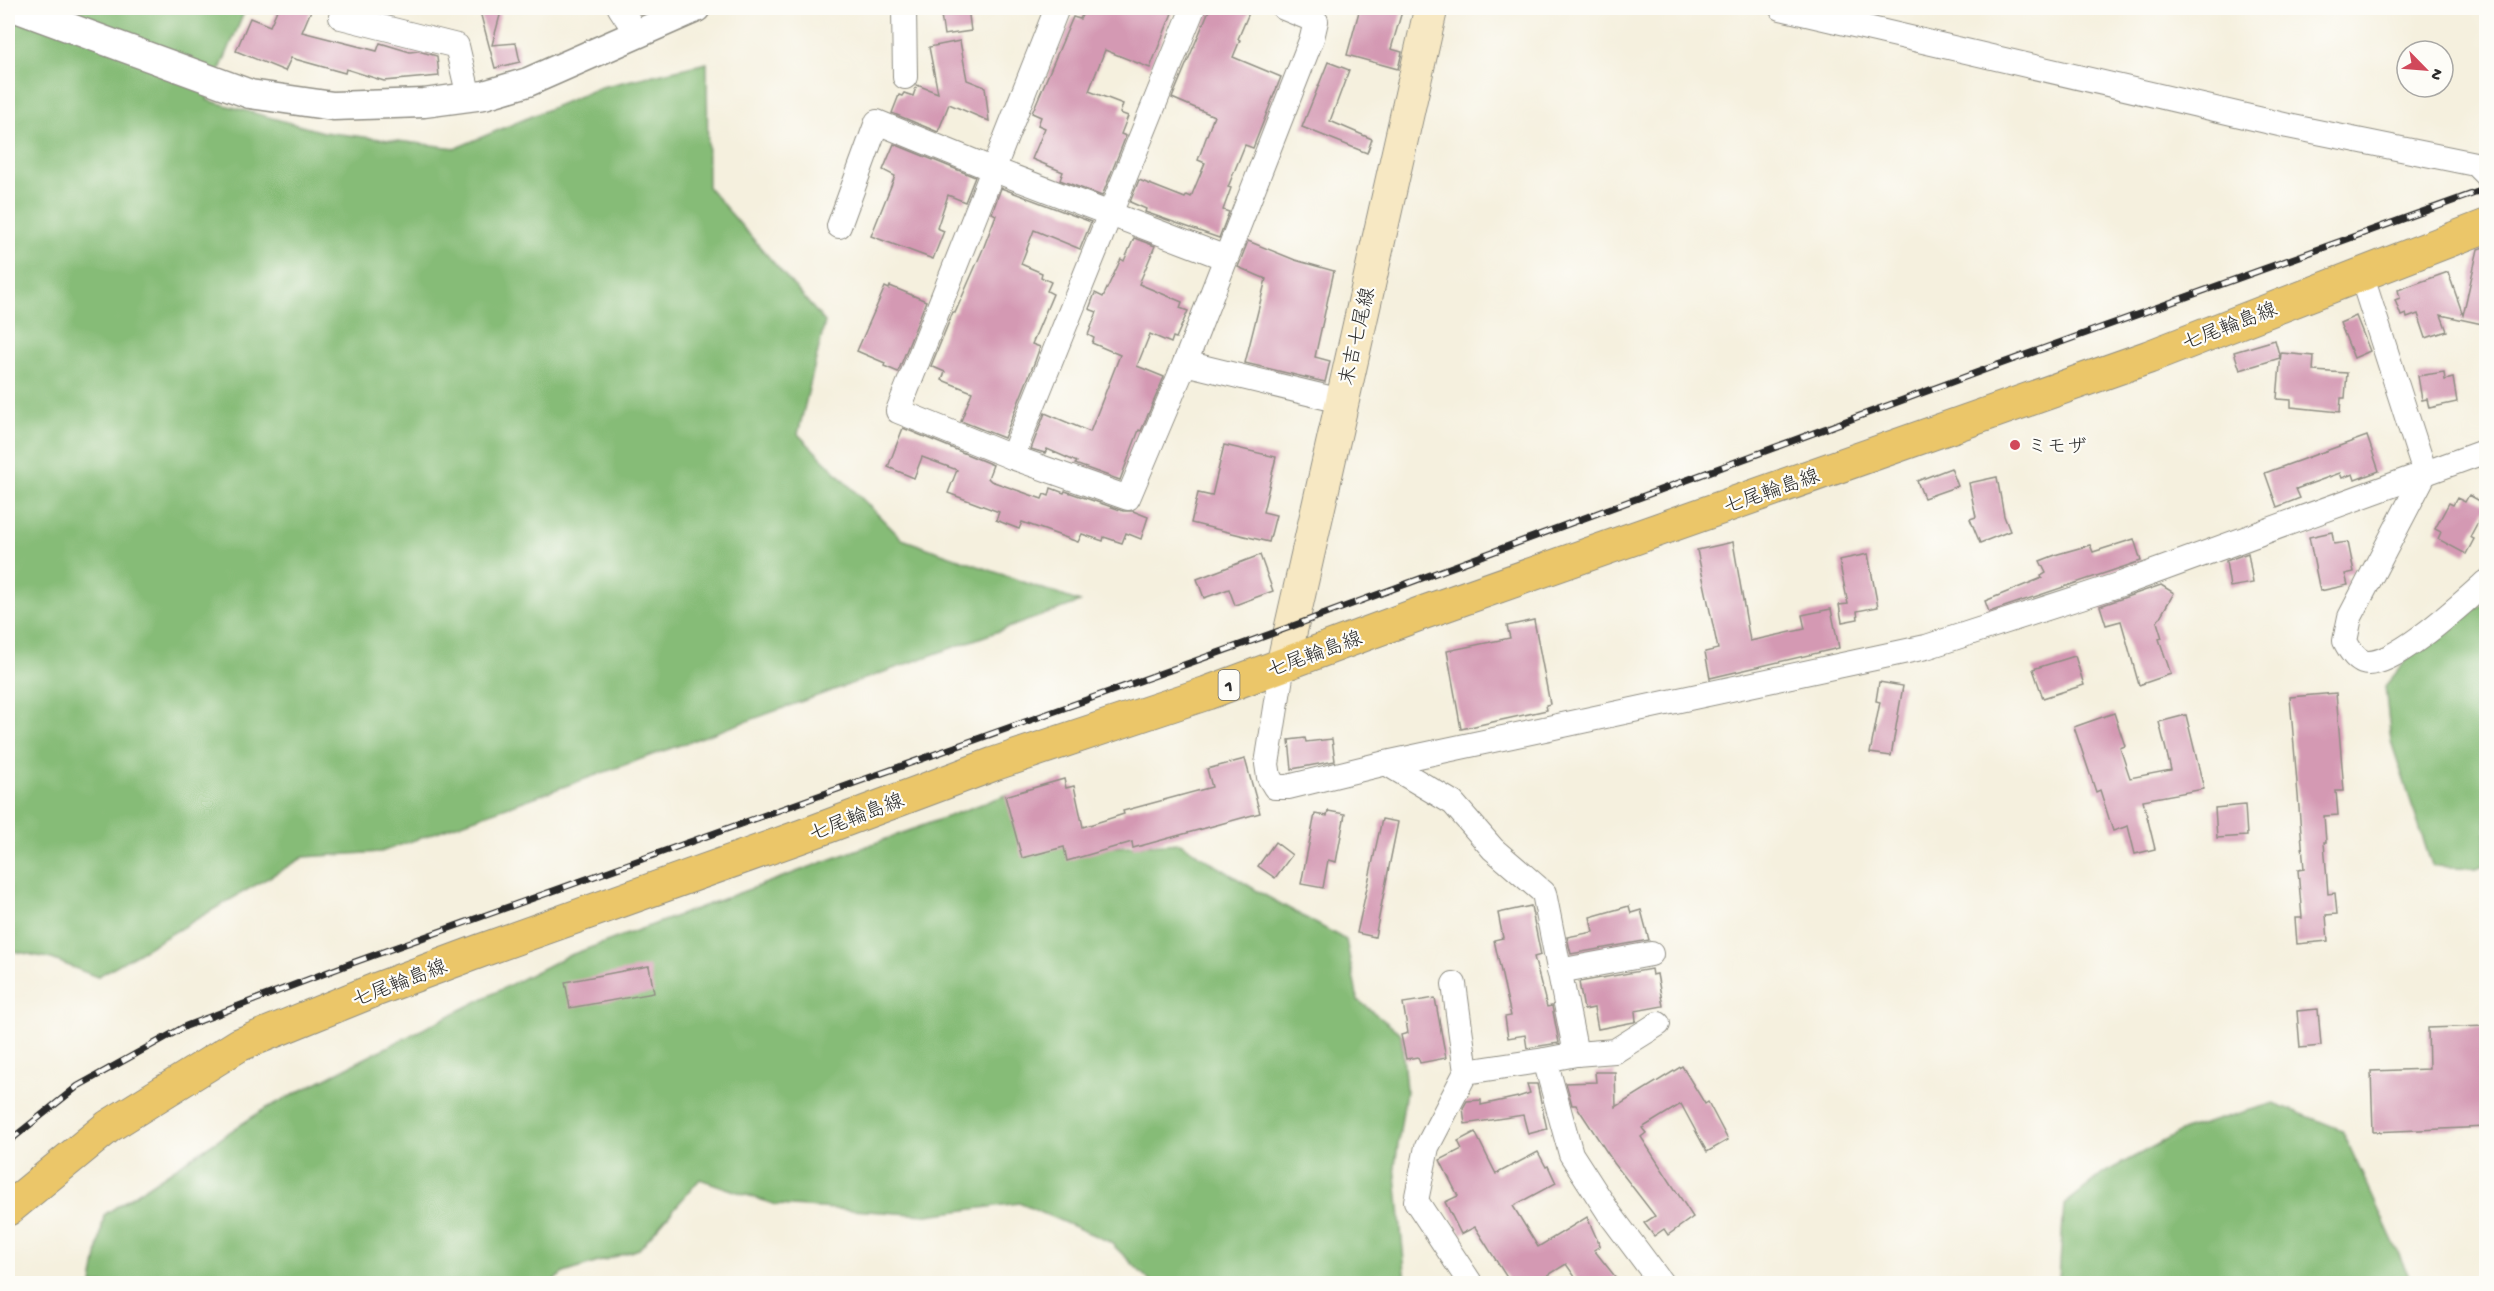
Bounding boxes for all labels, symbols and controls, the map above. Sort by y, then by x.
north arrow [2395,39,2455,99]
text: N [2424,65,2446,83]
street label: 末吉七尾線 [1335,285,1382,388]
street label: 七尾輪島線 [2179,298,2281,357]
place label: ミモザ [2027,437,2087,460]
marker: ミモザ [2008,438,2022,452]
street label: 七尾輪島線 [1720,464,1823,520]
street label: 七尾輪島線 [1264,627,1366,684]
road number: 1 [1218,670,1240,700]
street label: 七尾輪島線 [806,789,908,848]
street label: 七尾輪島線 [349,955,451,1014]

